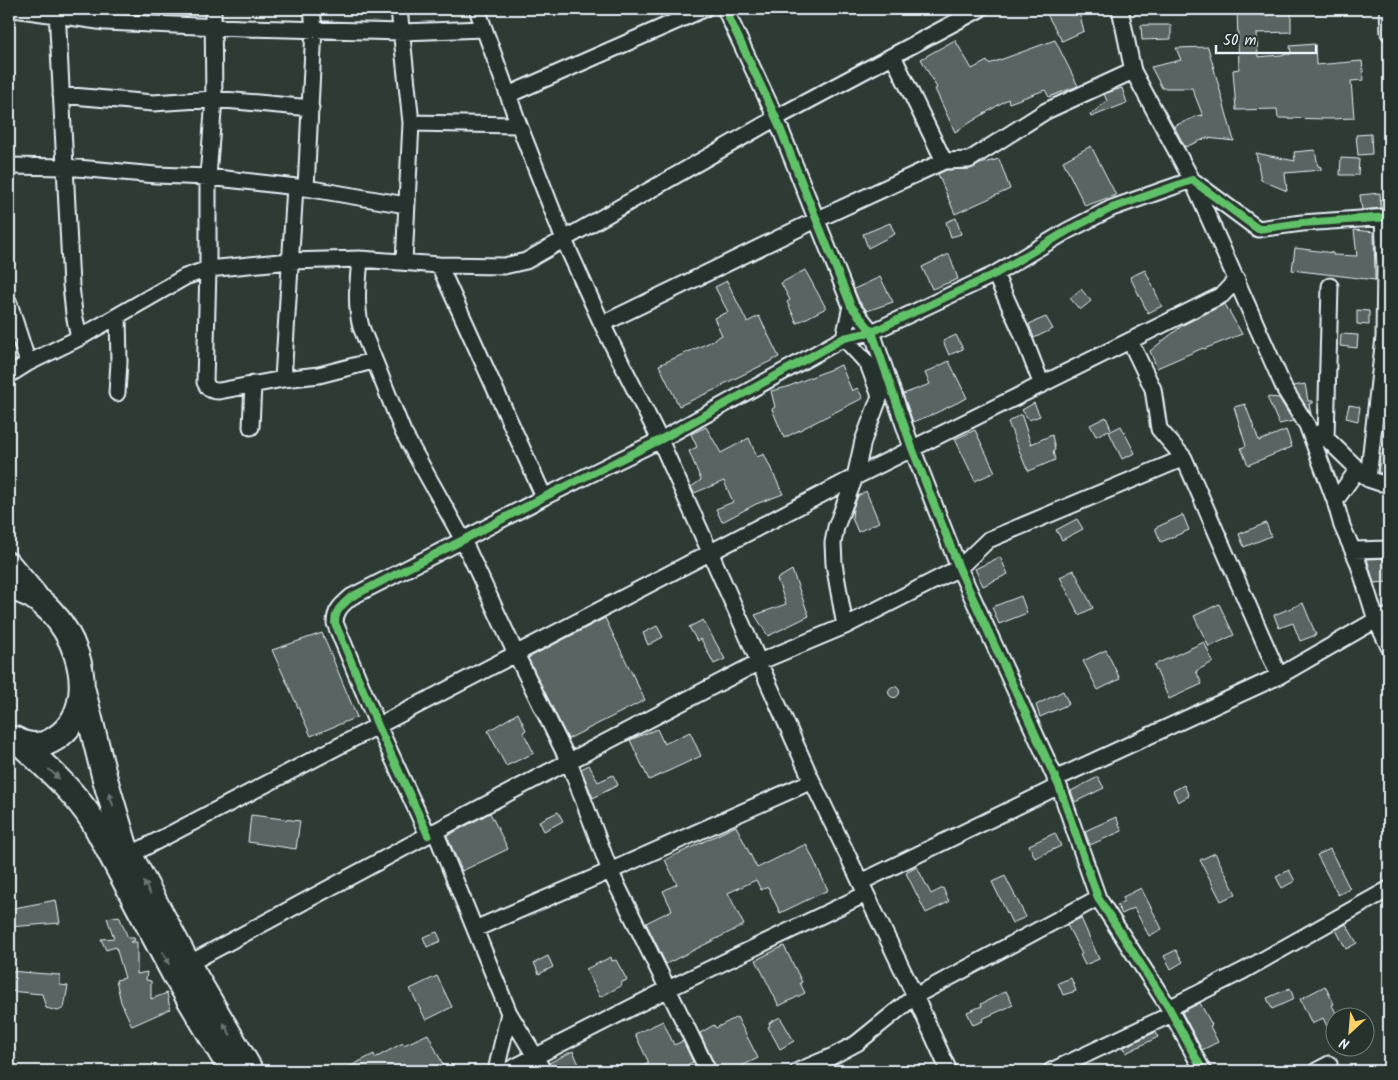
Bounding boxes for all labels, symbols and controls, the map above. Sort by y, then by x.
scale bar [1216,22,1316,54]
text: 50 m [1223,29,1257,53]
one-way arrow [47,768,59,780]
one-way arrow [107,792,115,807]
one-way arrow [143,880,151,895]
one-way arrow [161,951,170,965]
north arrow [1326,1008,1376,1058]
one-way arrow [222,1023,231,1036]
text: N [1336,1031,1354,1055]

